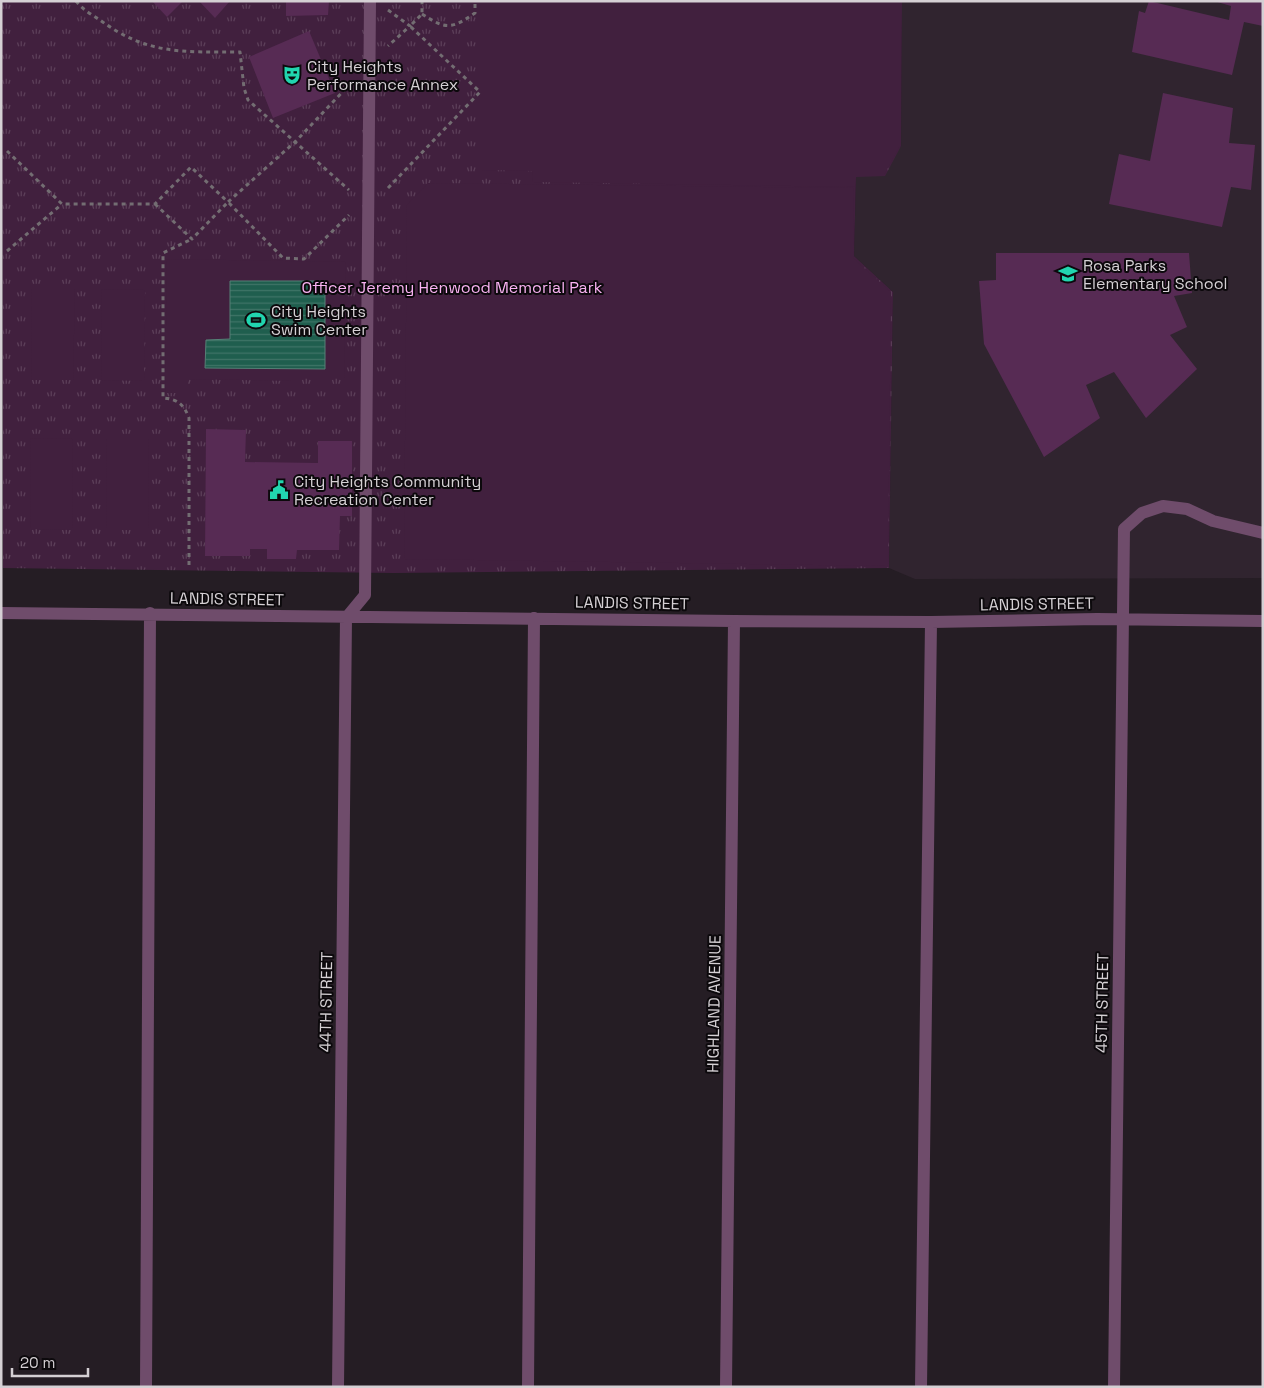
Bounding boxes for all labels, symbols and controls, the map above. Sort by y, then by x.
place label: City Heights Performance Annex [307,56,458,95]
theatre icon: City Heights Performance Annex [281,64,303,86]
place label: Rosa Parks Elementary School [1083,255,1228,294]
school or university icon: Rosa Parks Elementary School [1057,263,1079,285]
park label: Officer Jeremy Henwood Memorial Park [302,277,603,298]
place label: City Heights Swim Center [271,301,367,340]
sports icon: City Heights Swim Center [245,309,267,331]
place label: City Heights Community Recreation Center [294,471,481,510]
public building icon: City Heights Community Recreation Center [268,479,290,501]
street label: LANDIS STREET [170,588,284,610]
street label: LANDIS STREET [575,592,689,614]
street label: LANDIS STREET [980,593,1094,615]
street label: HIGHLAND AVENUE [702,935,726,1073]
street label: 44TH STREET [315,952,337,1052]
street label: 45TH STREET [1091,953,1113,1053]
scale bar [12,1346,89,1378]
text: 20 m [20,1353,55,1372]

